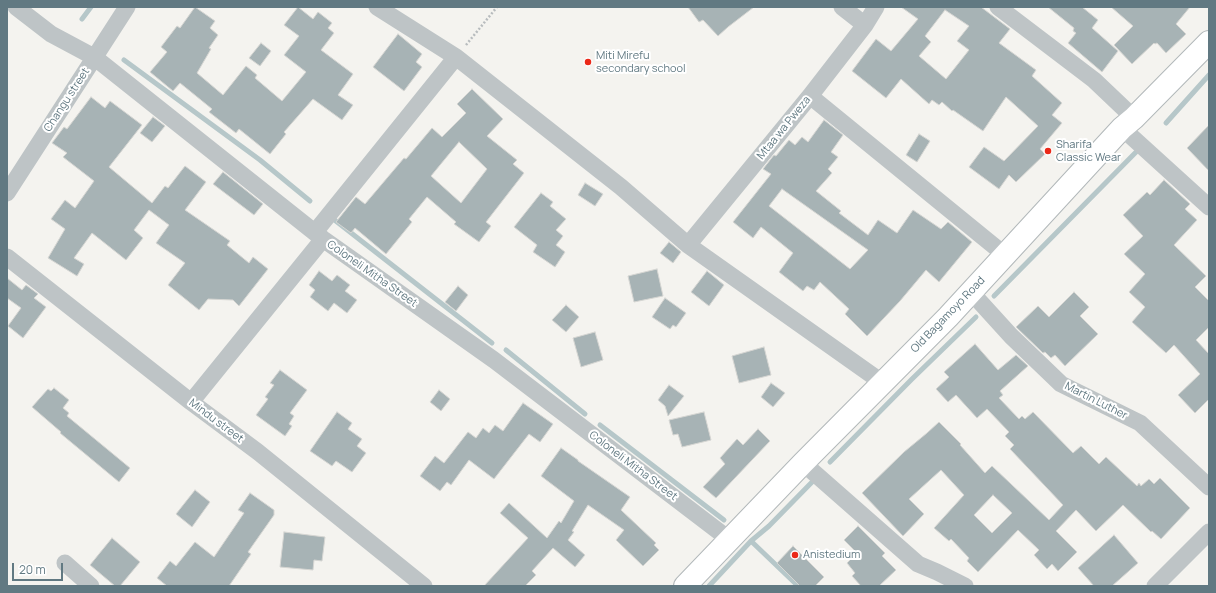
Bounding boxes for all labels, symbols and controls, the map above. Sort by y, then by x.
place label: Miti Mirefu secondary school [596,49,686,75]
marker: Miti Mirefu secondary school [583,57,593,67]
street label: Changu street [41,66,93,134]
street label: Mtaa wa Pweza [755,94,813,162]
place label: Sharifa Classic Wear [1056,138,1121,164]
marker: Sharifa Classic Wear [1043,146,1053,156]
street label: Coloneli Mitha Street [324,238,420,310]
street label: Old Bagamoyo Road [908,274,988,356]
street label: Martin Luther [1062,380,1130,422]
street label: Mindu street [186,396,246,446]
street label: Coloneli Mitha Street [586,429,680,503]
place label: Anistedium [803,548,860,562]
marker: Anistedium [790,550,800,560]
scale bar [14,555,65,581]
text: 20 m [19,561,46,578]

